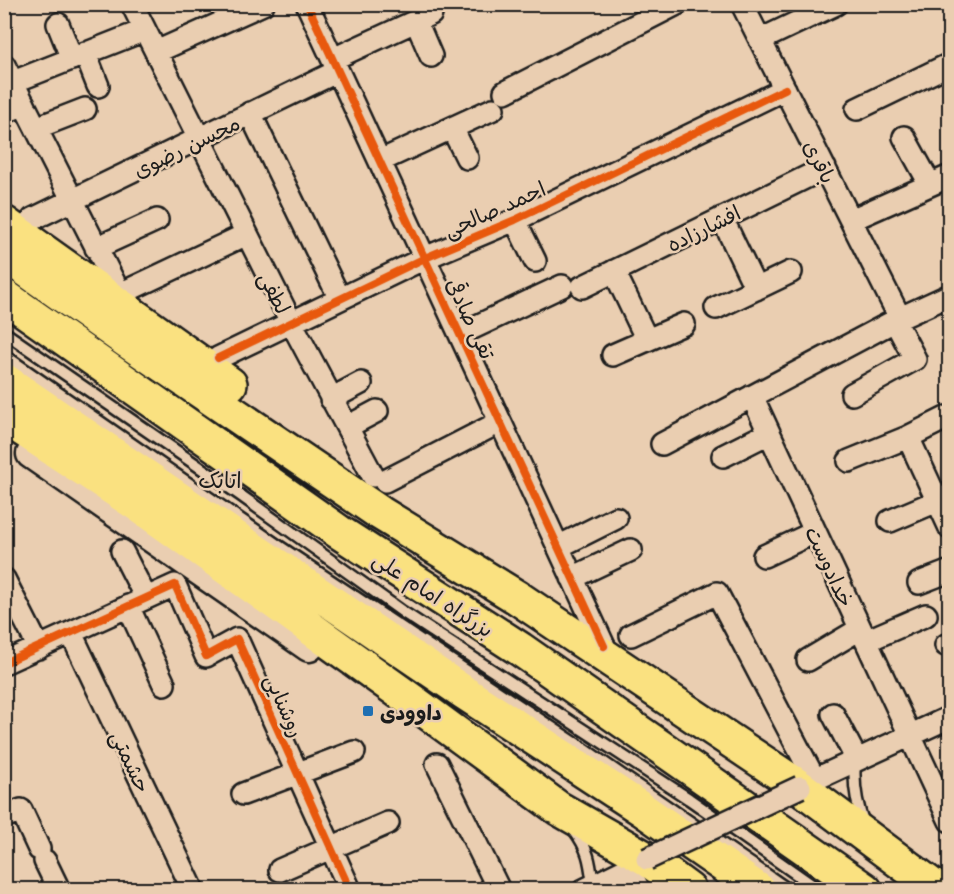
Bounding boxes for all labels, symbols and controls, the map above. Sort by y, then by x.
street label: محسن رضوی [127,105,245,185]
street label: باقری [796,134,846,188]
street label: احمد صالحی [438,171,550,245]
street label: افشارزاده [660,195,746,259]
street label: لطفی [252,265,300,319]
street label: تقی صادقی [439,272,505,365]
district label: اتابک [198,462,242,495]
street label: خدادوست [798,520,864,612]
street label: بزرگراه امام علی [366,542,501,646]
street label: روشنایی [258,668,314,742]
place label: داوودی [380,695,442,727]
marker: داوودی [361,704,375,718]
street label: حشمتی [104,724,160,798]

